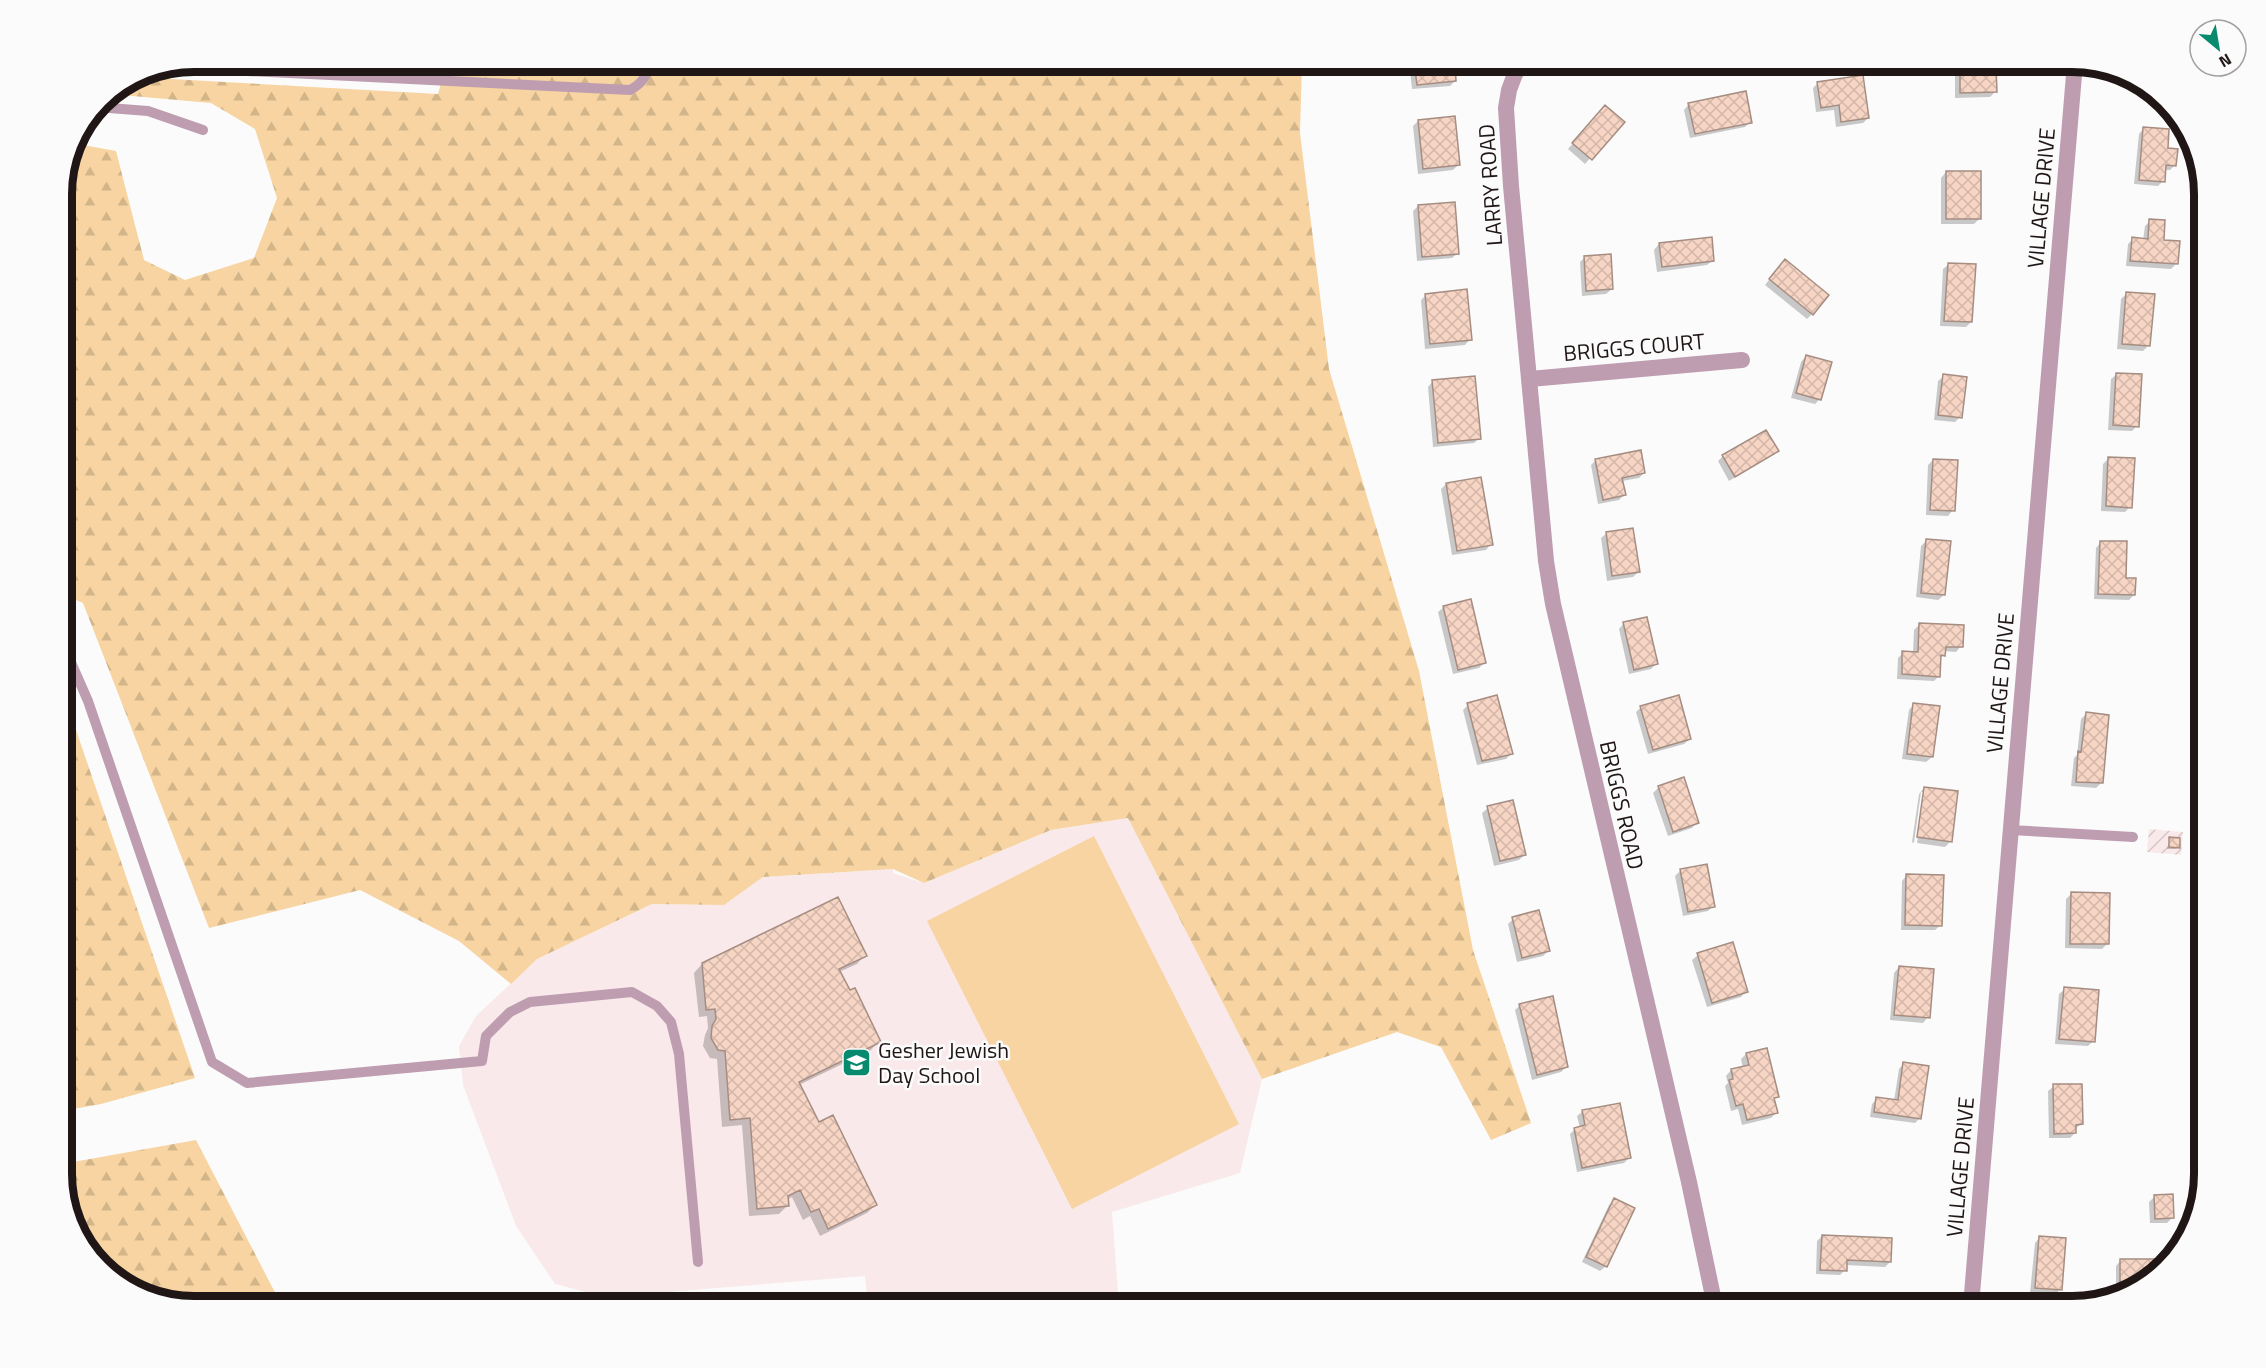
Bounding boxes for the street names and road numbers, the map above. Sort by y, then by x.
street label: LARRY ROAD [1469,123,1511,247]
street label: VILLAGE DRIVE [2018,126,2064,270]
street label: BRIGGS COURT [1562,324,1706,370]
street label: VILLAGE DRIVE [1977,611,2023,755]
street label: BRIGGS ROAD [1591,737,1653,873]
street label: VILLAGE DRIVE [1937,1095,1983,1239]

